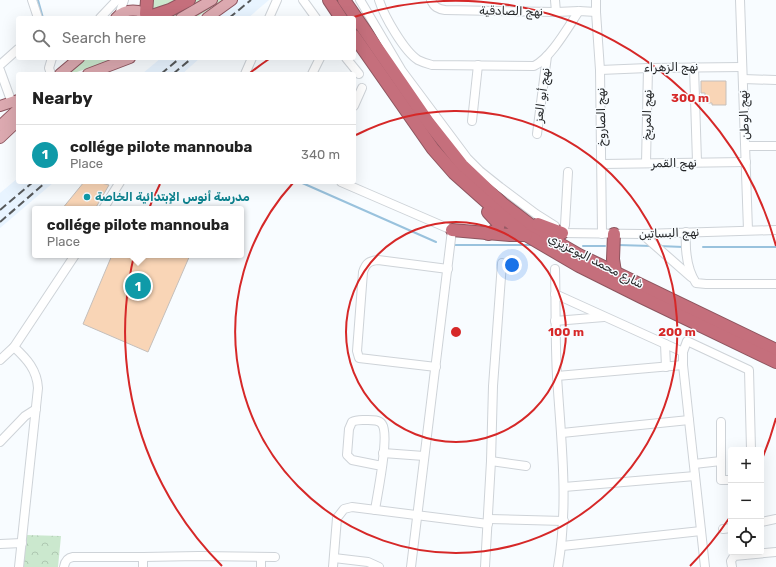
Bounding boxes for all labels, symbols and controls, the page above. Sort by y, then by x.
street label: نهج الصادقية [479,3,543,21]
search box [16,16,356,60]
icon: search [30,27,52,49]
text: Search here [62,29,146,47]
street label: نهج الزهراء [643,60,699,76]
street label: نهج أبو العز [531,67,555,124]
street label: نهج الصاروخ [593,87,611,147]
text: Nearby [32,88,93,108]
street label: نهج المريخ [640,89,656,141]
street label: نهج الوطن [736,89,754,140]
text: 300 m [671,91,709,105]
text: collége pilote mannouba [70,138,252,156]
text: 1 [42,147,48,162]
text: 340 m [301,147,340,162]
text: Place [70,156,103,171]
street label: نهج القمر [650,156,697,172]
place label: مدرسة أنوس الإبتدائية الخاصة [95,190,250,204]
marker: مدرسة أنوس الإبتدائية الخاصة [82,192,92,202]
popup [32,206,244,258]
text: collége pilote mannouba [47,216,229,234]
street label: نهج البساتين [639,225,700,243]
street label: شارع محمد البوعزيزي [545,231,646,293]
text: Place [47,234,80,249]
your location [502,255,522,275]
pin: 1 [125,271,151,301]
centre of rings [449,325,463,339]
text: 100 m [548,325,584,339]
text: 200 m [658,325,696,339]
map controls [728,447,764,555]
button: + [728,447,764,483]
button: − [728,483,764,519]
button: locate [728,519,764,555]

